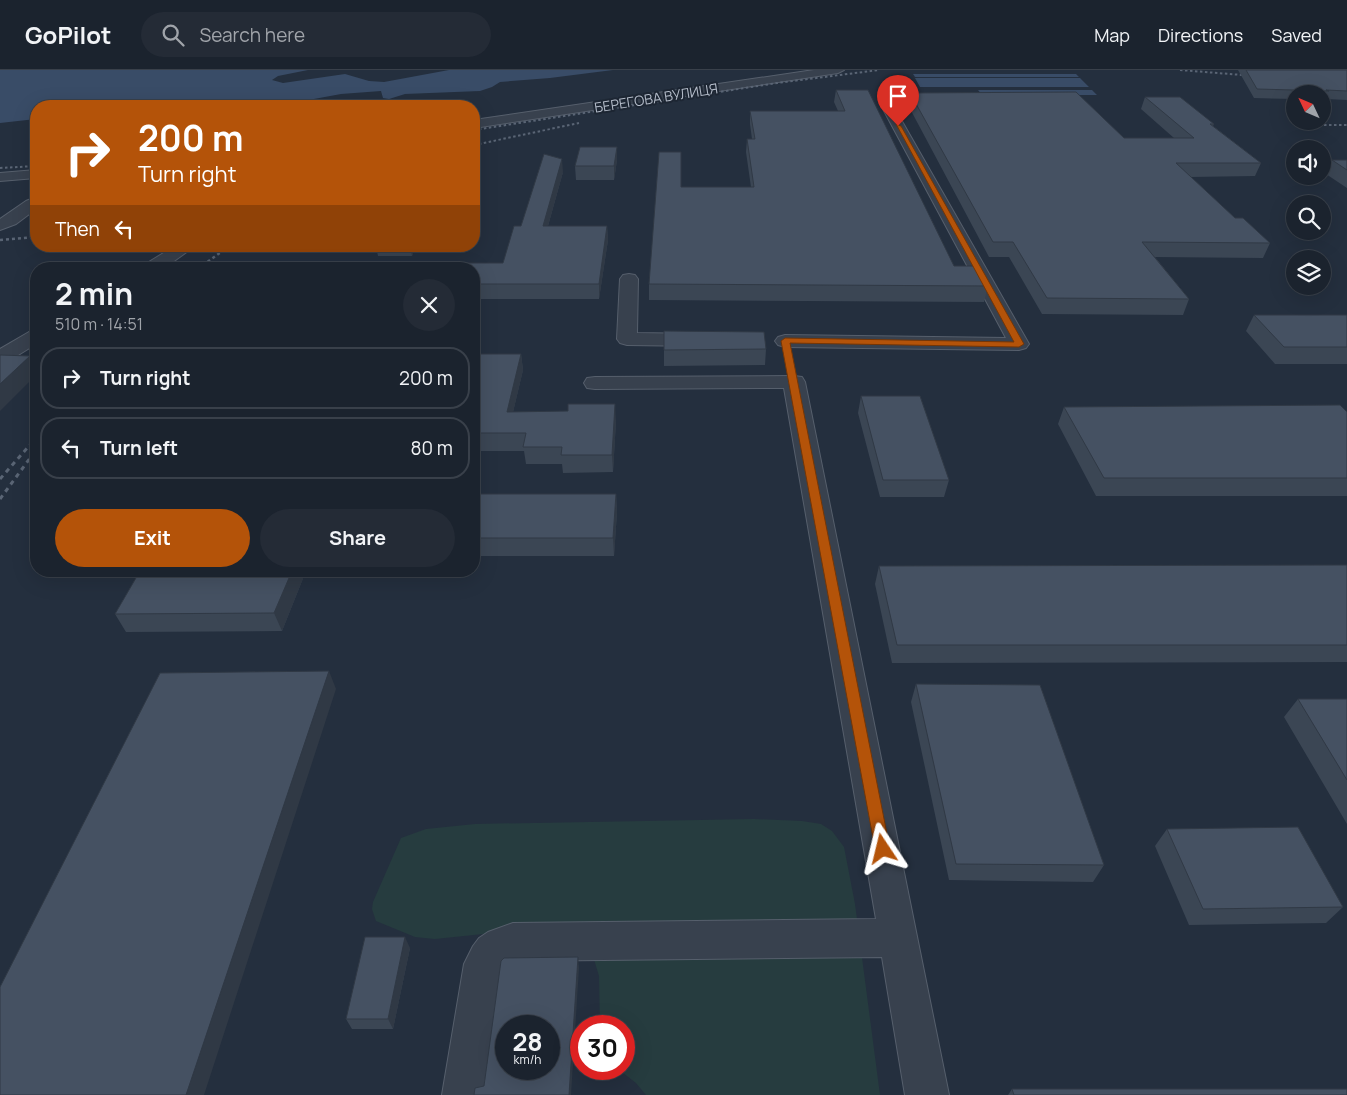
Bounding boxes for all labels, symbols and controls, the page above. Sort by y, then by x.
search box [141,12,491,57]
text: GoPilot [25,18,111,51]
icon: search [159,21,187,49]
text: Search here [199,22,305,48]
text: Map [1094,23,1130,47]
text: Directions [1158,23,1243,47]
text: Saved [1271,23,1322,47]
pin [877,75,919,126]
street label: БЕРЕГОВА ВУЛИЦЯ [593,78,719,117]
icon: arrive [884,82,912,110]
north arrow [1286,85,1331,130]
map controls [1286,85,1331,295]
text: 200 m [138,114,243,162]
icon: right [55,120,120,185]
button: sound [1286,140,1331,185]
text: Turn right [138,159,236,189]
button: search [1286,195,1331,240]
icon: left [110,215,138,243]
text: Then [55,216,100,242]
button: layers [1286,250,1331,295]
text: 2 min [55,273,133,314]
button: close [403,279,455,331]
text: 510 m · 14:51 [55,313,143,335]
icon: right [57,364,85,392]
text: Turn right [100,365,190,391]
text: 200 m [399,365,453,391]
icon: left [57,434,85,462]
text: Turn left [100,435,178,461]
text: 80 m [410,435,453,461]
button: Exit [55,509,250,567]
button: Share [260,509,455,567]
position arrow [856,822,908,874]
speed limit sign: 30 [570,1015,635,1080]
text: 28 [512,1024,543,1059]
text: km/h [514,1051,541,1068]

